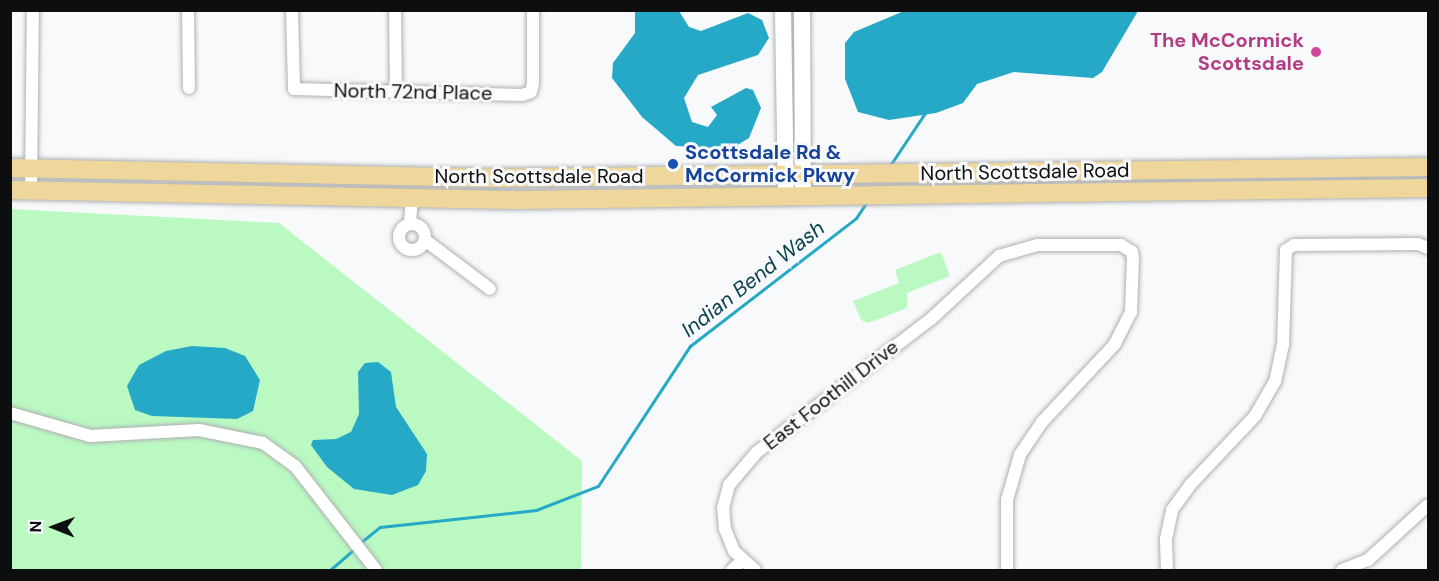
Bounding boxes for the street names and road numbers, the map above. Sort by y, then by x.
street label: North 72nd Place [334,79,492,105]
street label: North Scottsdale Road [920,158,1130,186]
street label: North Scottsdale Road [434,164,644,188]
street label: East Foothill Drive [759,335,903,455]

